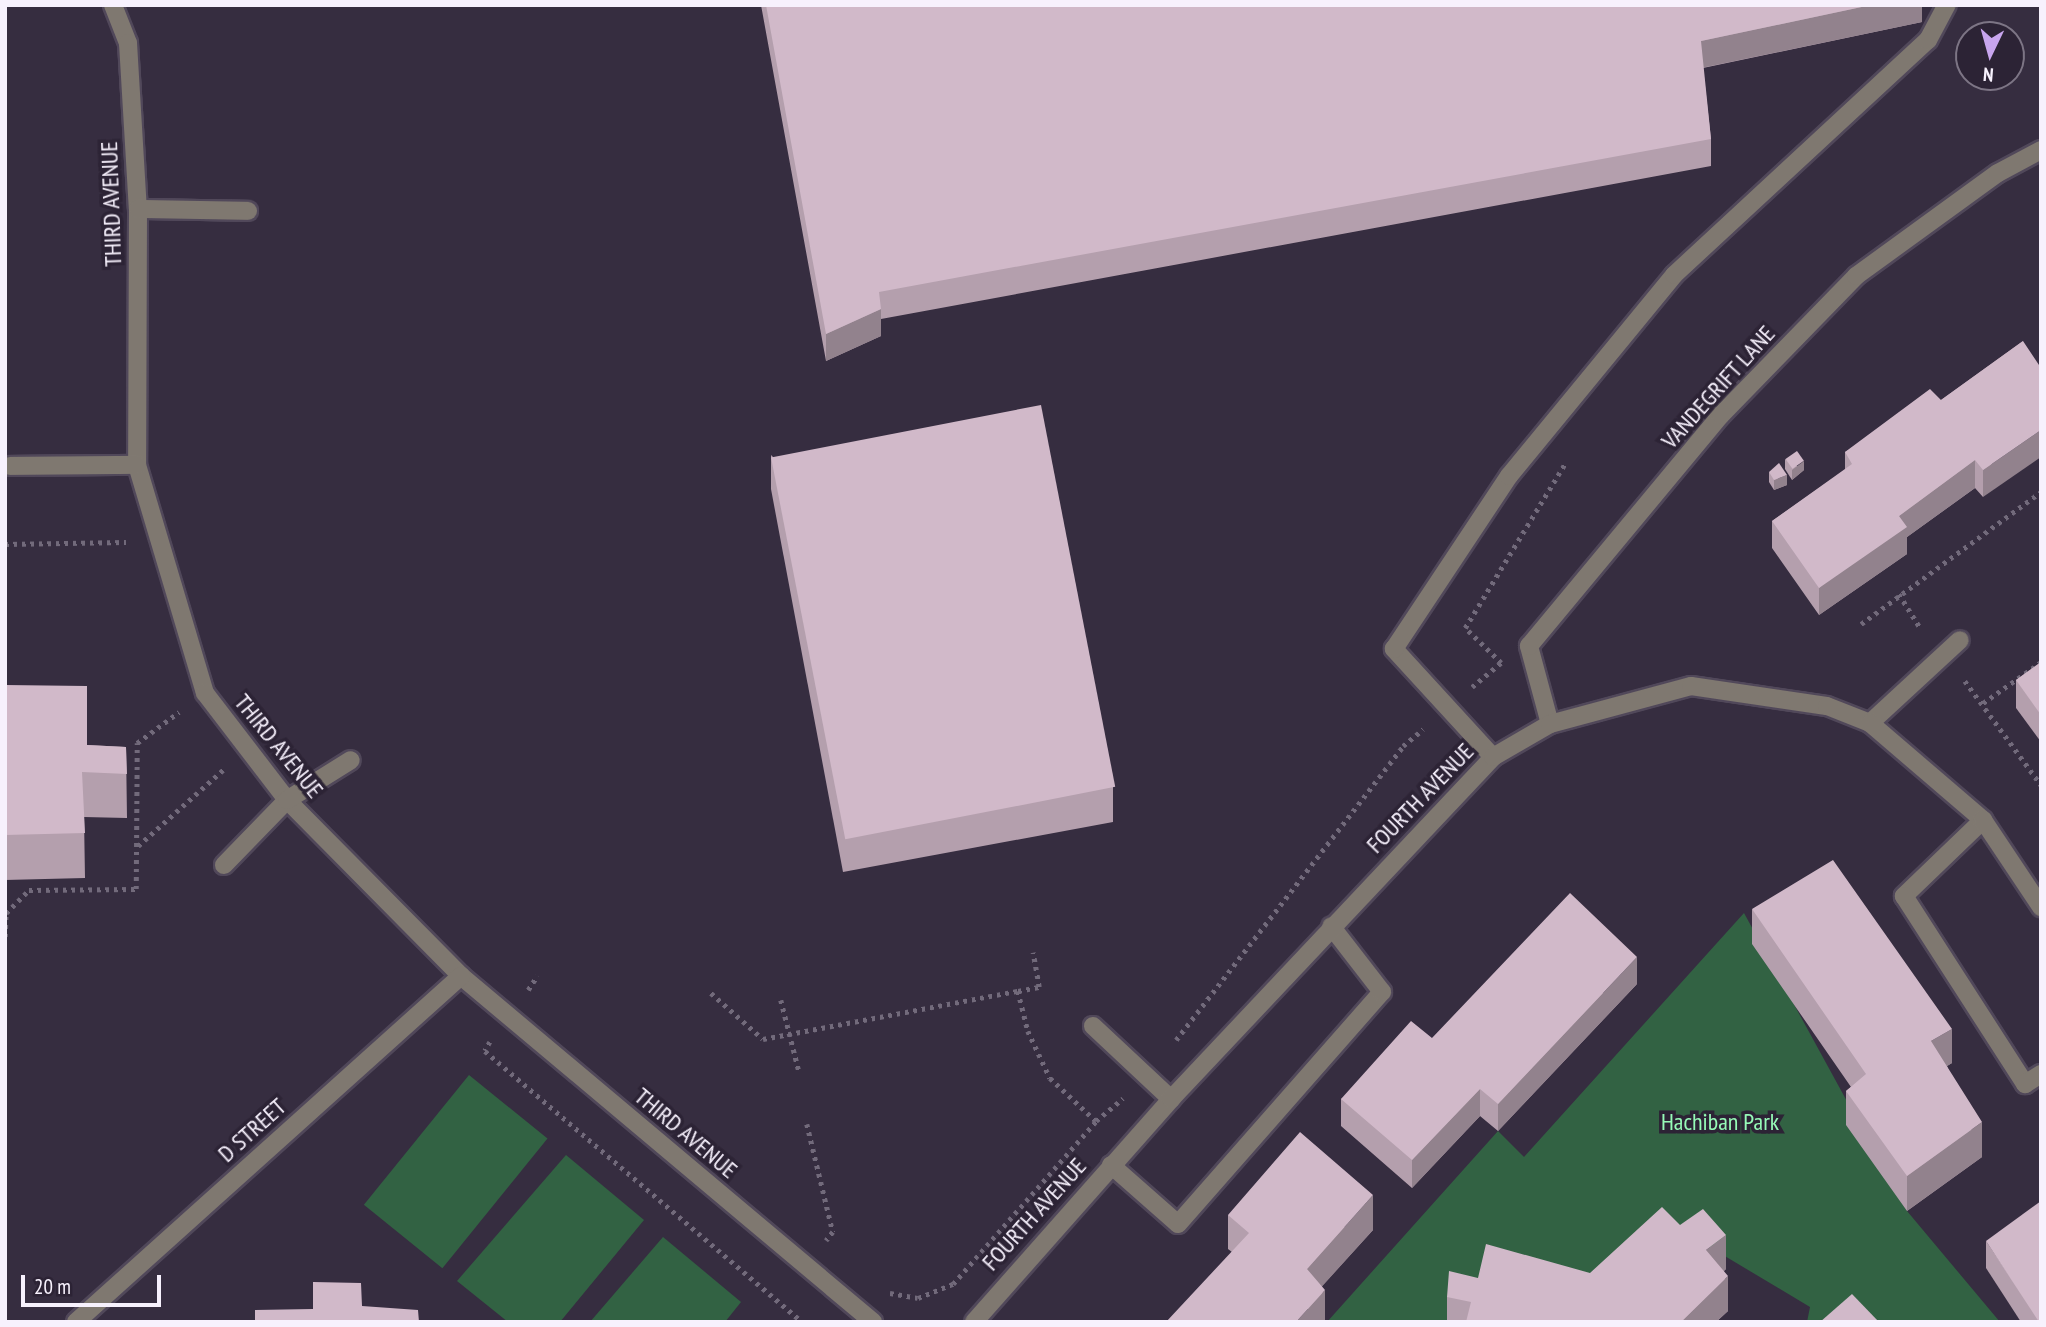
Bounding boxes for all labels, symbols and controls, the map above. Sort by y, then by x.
north arrow [1955,21,2025,91]
text: N [1982,63,1995,87]
street label: THIRD AVENUE [94,141,128,267]
street label: VANDEGRIFT LANE [1655,319,1781,455]
street label: THIRD AVENUE [228,688,330,804]
street label: FOURTH AVENUE [1360,737,1480,859]
street label: THIRD AVENUE [629,1081,743,1185]
street label: D STREET [212,1092,292,1168]
park label: Hachiban Park [1661,1108,1779,1136]
street label: FOURTH AVENUE [976,1152,1092,1276]
scale bar [24,1260,164,1304]
text: 20 m [34,1273,71,1300]

